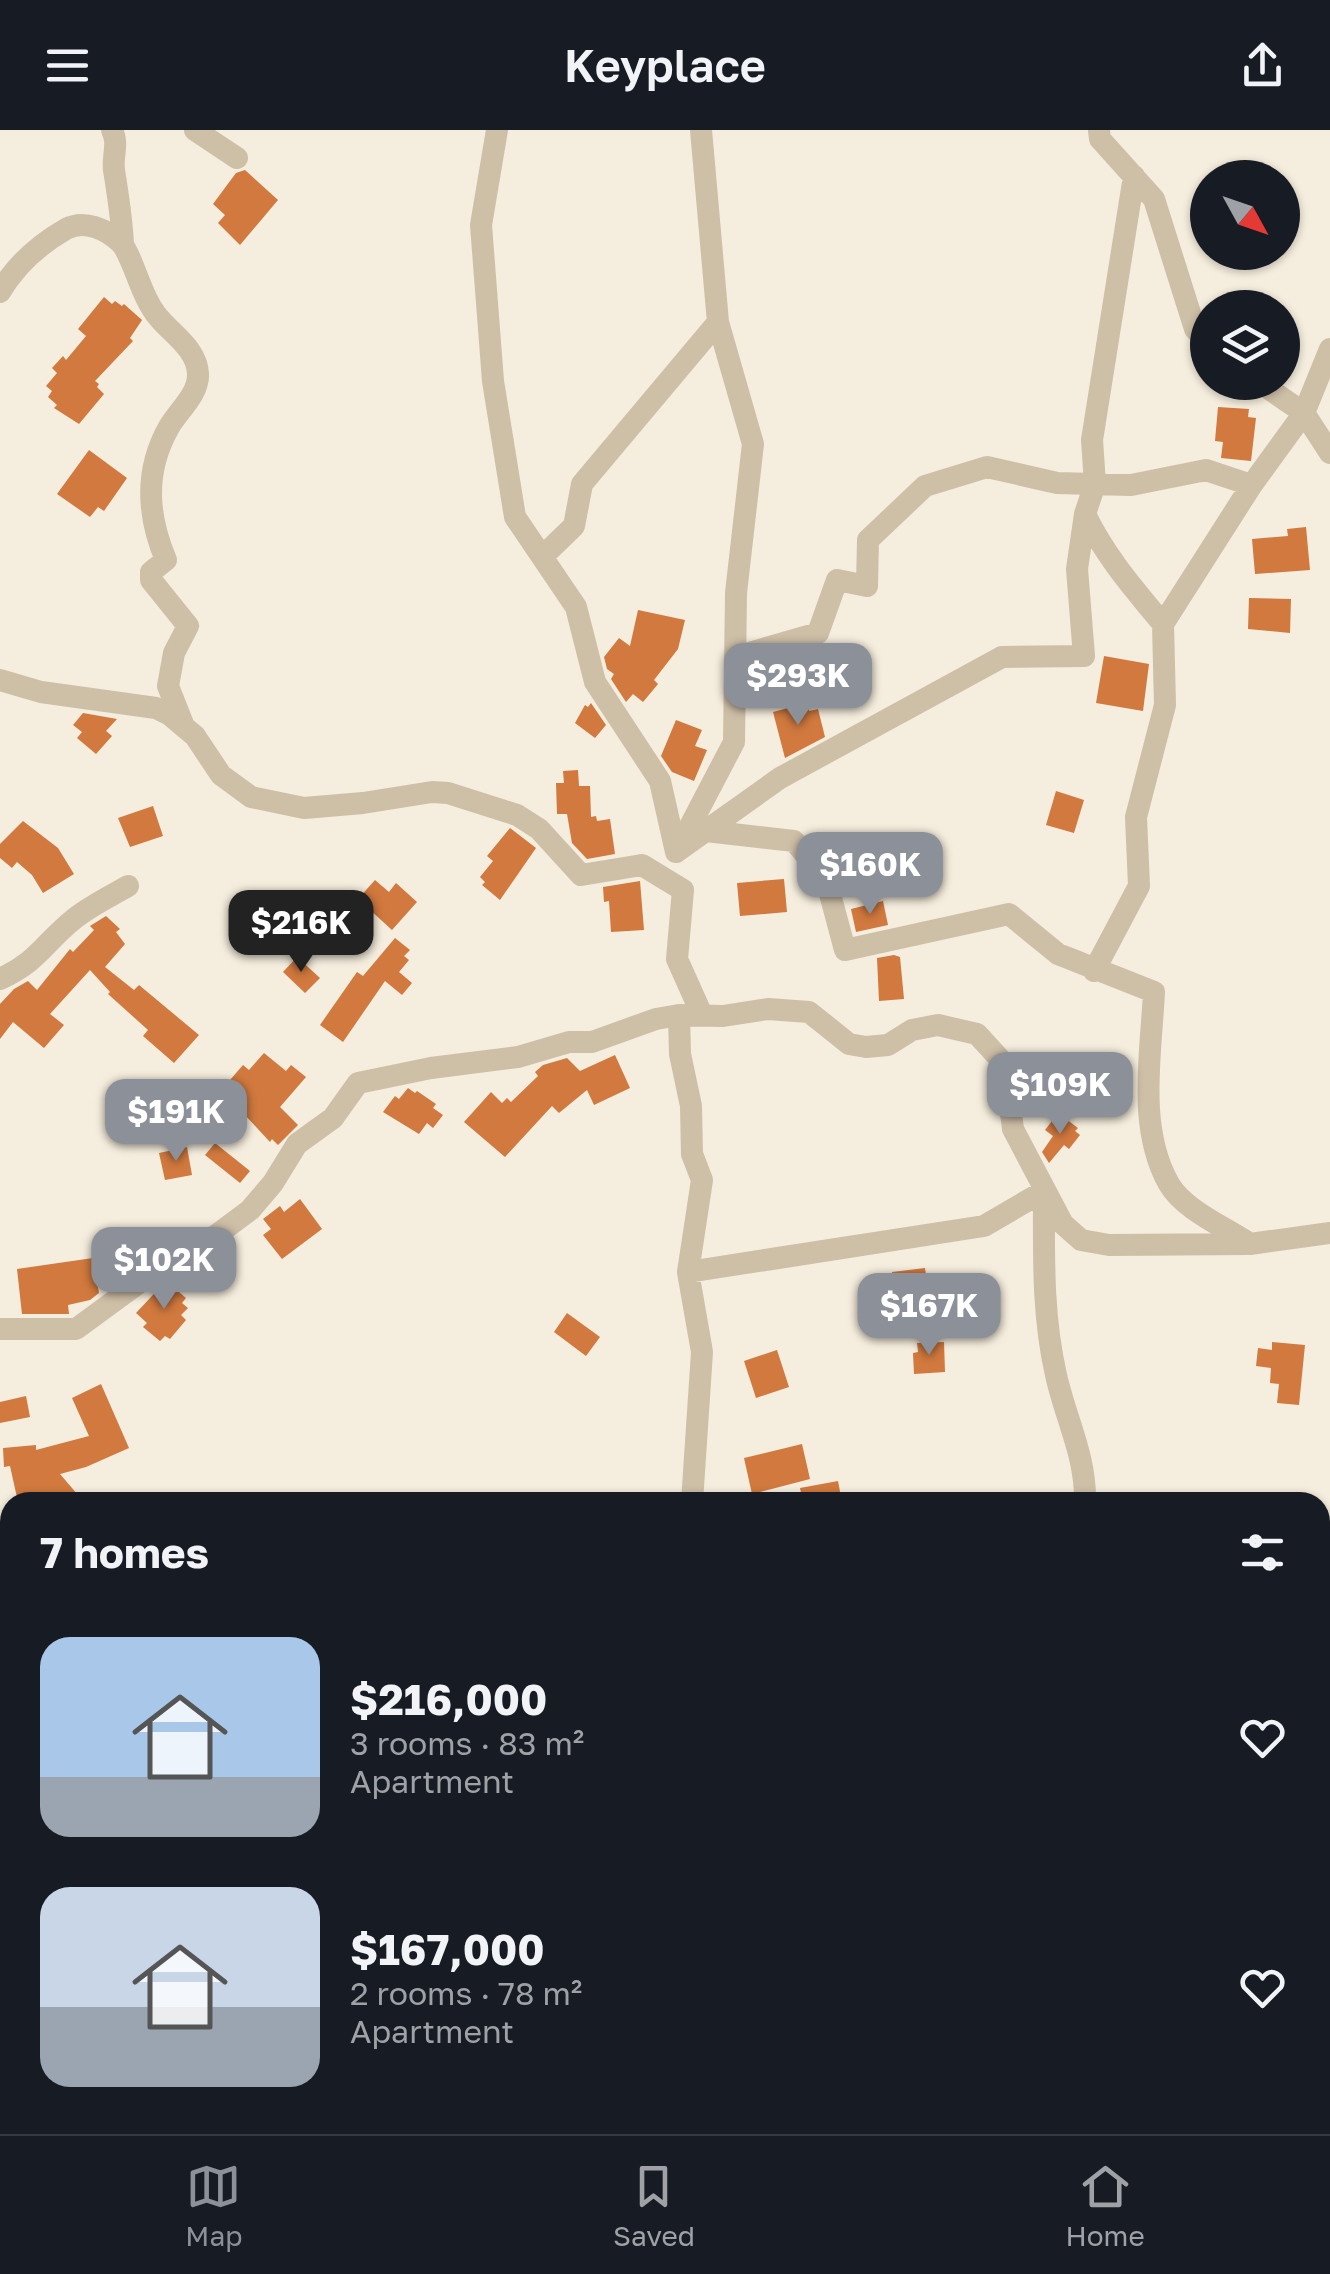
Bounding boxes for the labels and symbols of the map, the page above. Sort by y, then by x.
north arrow [1190,160,1300,270]
pin: $293K [728,643,868,728]
pin: $160K [800,832,940,917]
pin: $216K [231,890,371,975]
pin: $109K [990,1052,1130,1137]
pin: $191K [106,1079,246,1164]
pin: $102K [94,1227,234,1312]
pin: $167K [859,1273,999,1358]

